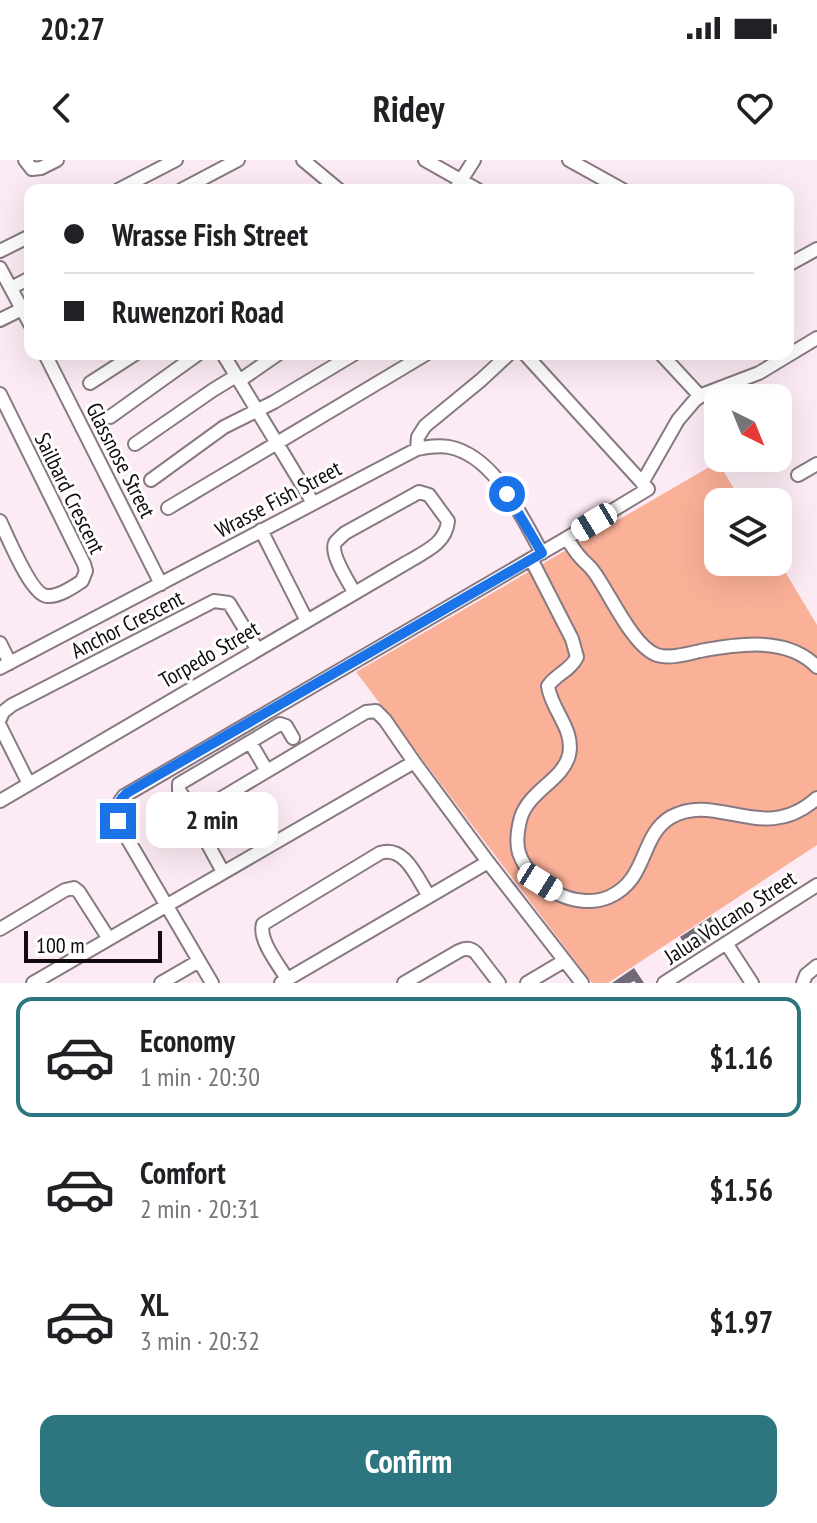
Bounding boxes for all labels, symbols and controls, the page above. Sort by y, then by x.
text: 20:27 [40,9,105,48]
text: Ridey [373,85,444,132]
icon: back [40,86,84,130]
icon: heart [733,86,777,130]
text: Wrasse Fish Street [112,215,308,254]
text: Ruwenzori Road [112,292,284,331]
north arrow [704,384,792,472]
map controls [704,384,792,576]
street label: Glassnose Street [80,398,162,522]
street label: Sailbard Crescent [29,428,111,558]
street label: Wrasse Fish Street [210,454,346,544]
route start [489,476,525,512]
button: layers [704,488,792,576]
car [567,499,621,545]
street label: Anchor Crescent [66,584,188,664]
street label: Torpedo Street [154,614,264,694]
callout: 2 min [146,793,278,849]
route end [100,803,136,839]
text: 2 min [186,803,238,836]
car [513,859,567,905]
street label: Jalua Volcano Street [658,864,801,971]
scale bar [24,927,162,963]
text: 100 m [36,931,85,959]
icon: car [44,1021,116,1093]
text: Economy [140,1021,235,1060]
text: $1.16 [709,1038,773,1077]
text: 1 min · 20:30 [140,1060,260,1093]
icon: car [44,1153,116,1225]
text: Comfort [140,1153,226,1192]
text: $1.56 [709,1170,773,1209]
text: 2 min · 20:31 [140,1192,260,1225]
icon: car [44,1285,116,1357]
text: XL [140,1285,169,1324]
text: $1.97 [709,1302,773,1341]
text: 3 min · 20:32 [140,1324,260,1357]
button: Confirm [40,1415,777,1507]

